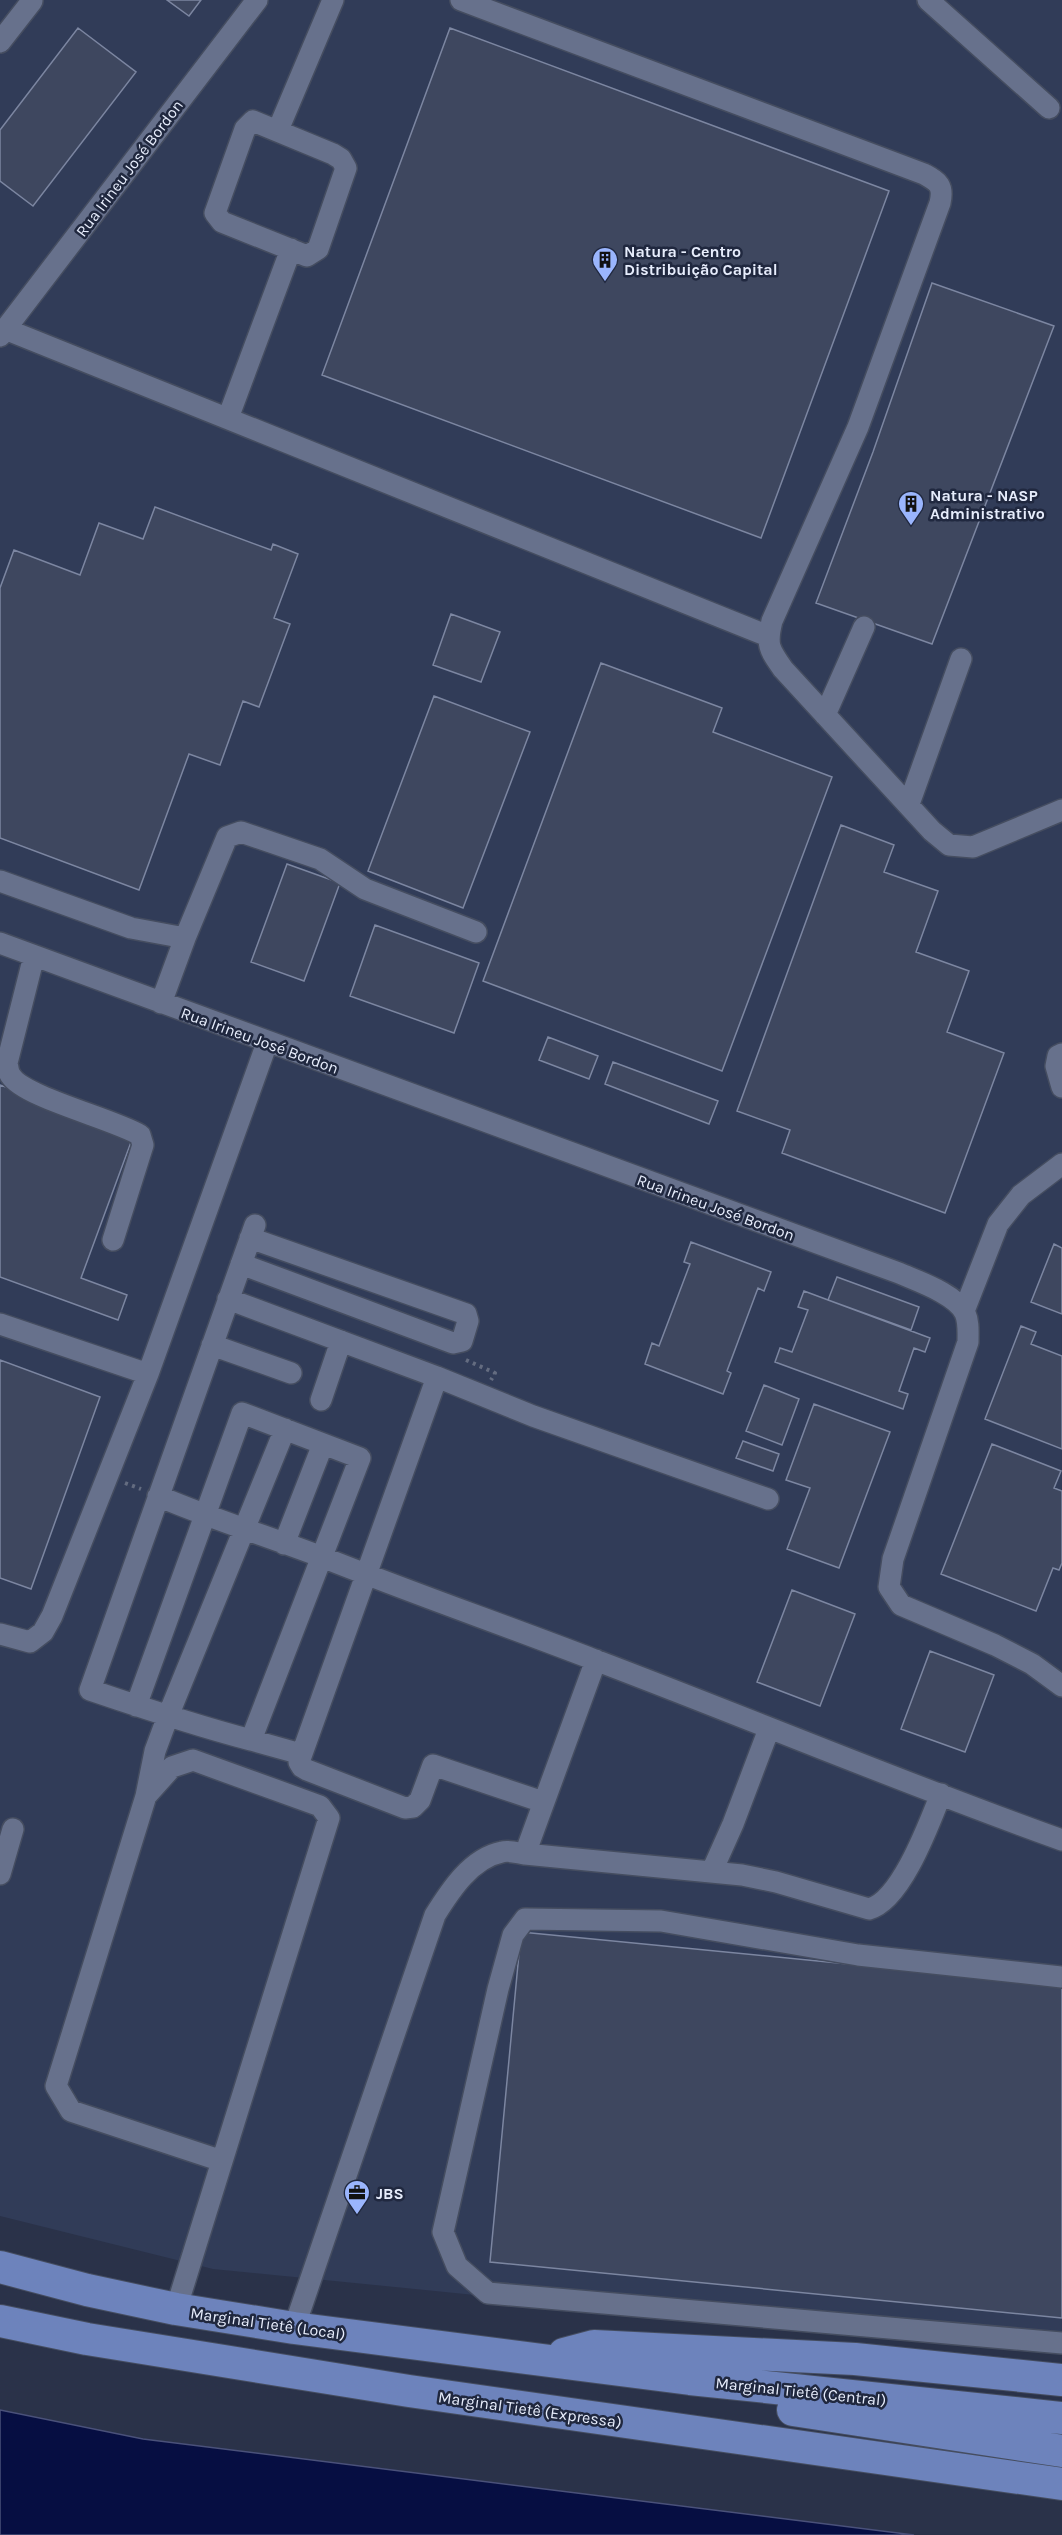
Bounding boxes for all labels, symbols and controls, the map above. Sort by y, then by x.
street label: Rua Irineu José Bordon [72,96,187,240]
place label: Natura - Centro Distribuição Capital [624,242,778,279]
building icon: Natura - Centro Distribuição Capital [590,245,620,283]
place label: Natura - NASP Administrativo [930,486,1045,523]
building icon: Natura - NASP Administrativo [896,489,926,527]
street label: Rua Irineu José Bordon [178,1003,341,1078]
street label: Rua Irineu José Bordon [634,1170,797,1245]
office icon: JBS [342,2178,372,2216]
place label: JBS [376,2184,404,2203]
street label: Marginal Tietê (Local) [189,2303,347,2344]
street label: Marginal Tietê (Central) [715,2373,887,2410]
street label: Marginal Tietê (Expressa) [437,2387,623,2432]

